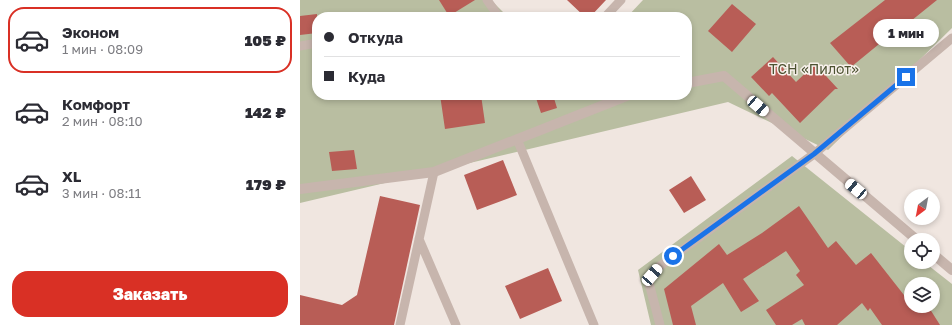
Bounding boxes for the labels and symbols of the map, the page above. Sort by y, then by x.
callout: 1 мин [873,19,939,47]
park label: ТСН «Пилот» [769,60,859,77]
route end [897,68,915,86]
car [745,94,771,118]
car [843,177,869,201]
north arrow [904,189,940,225]
route start [664,247,682,265]
car [640,262,664,288]

